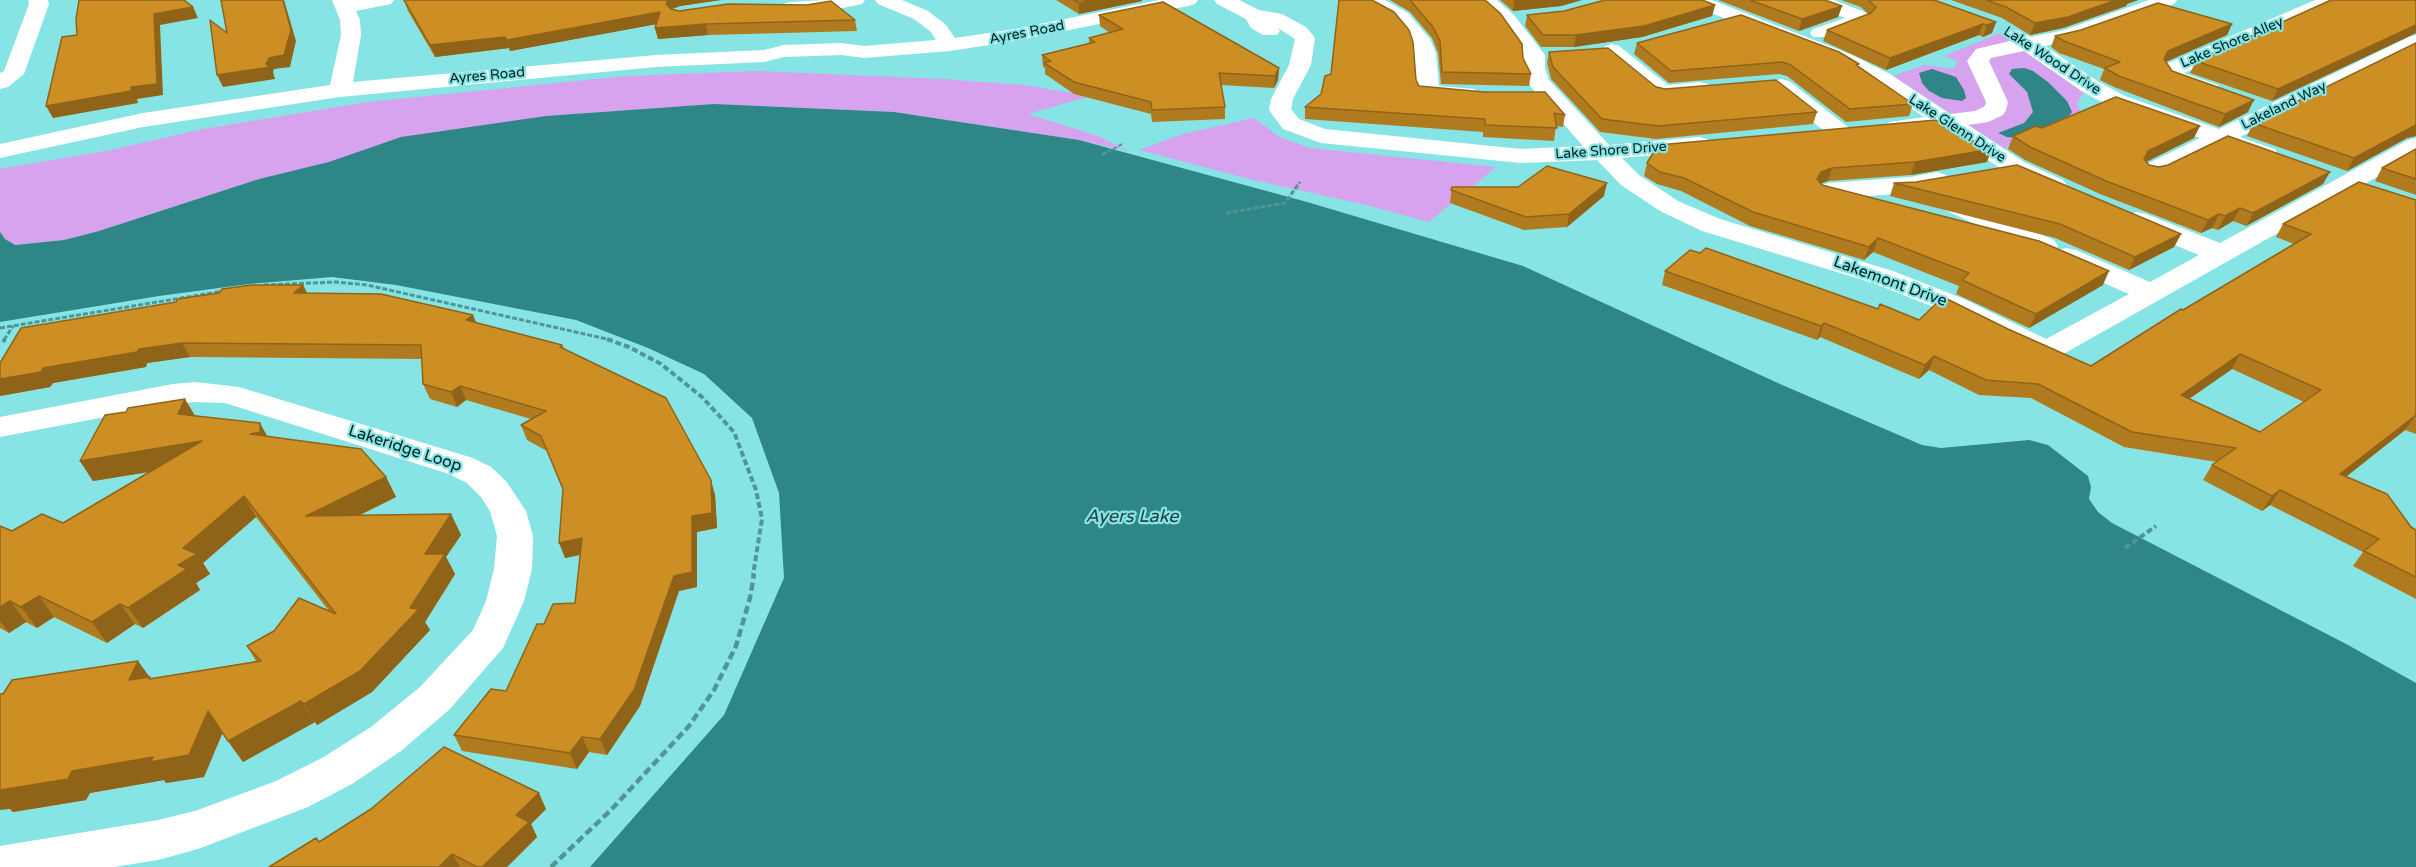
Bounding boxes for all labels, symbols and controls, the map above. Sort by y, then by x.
street label: Lake Shore Alley [2178,14,2286,72]
street label: Ayres Road [988,17,1066,49]
street label: Lake Wood Drive [2000,23,2104,99]
street label: Ayres Road [448,64,526,88]
street label: Lakeland Way [2239,78,2329,134]
street label: Lake Glenn Drive [1905,91,2009,167]
street label: Lake Shore Drive [1555,139,1667,163]
street label: Lakemont Drive [1831,253,1949,311]
street label: Lakeridge Loop [346,422,464,476]
water label: Ayers Lake [1085,506,1179,528]

